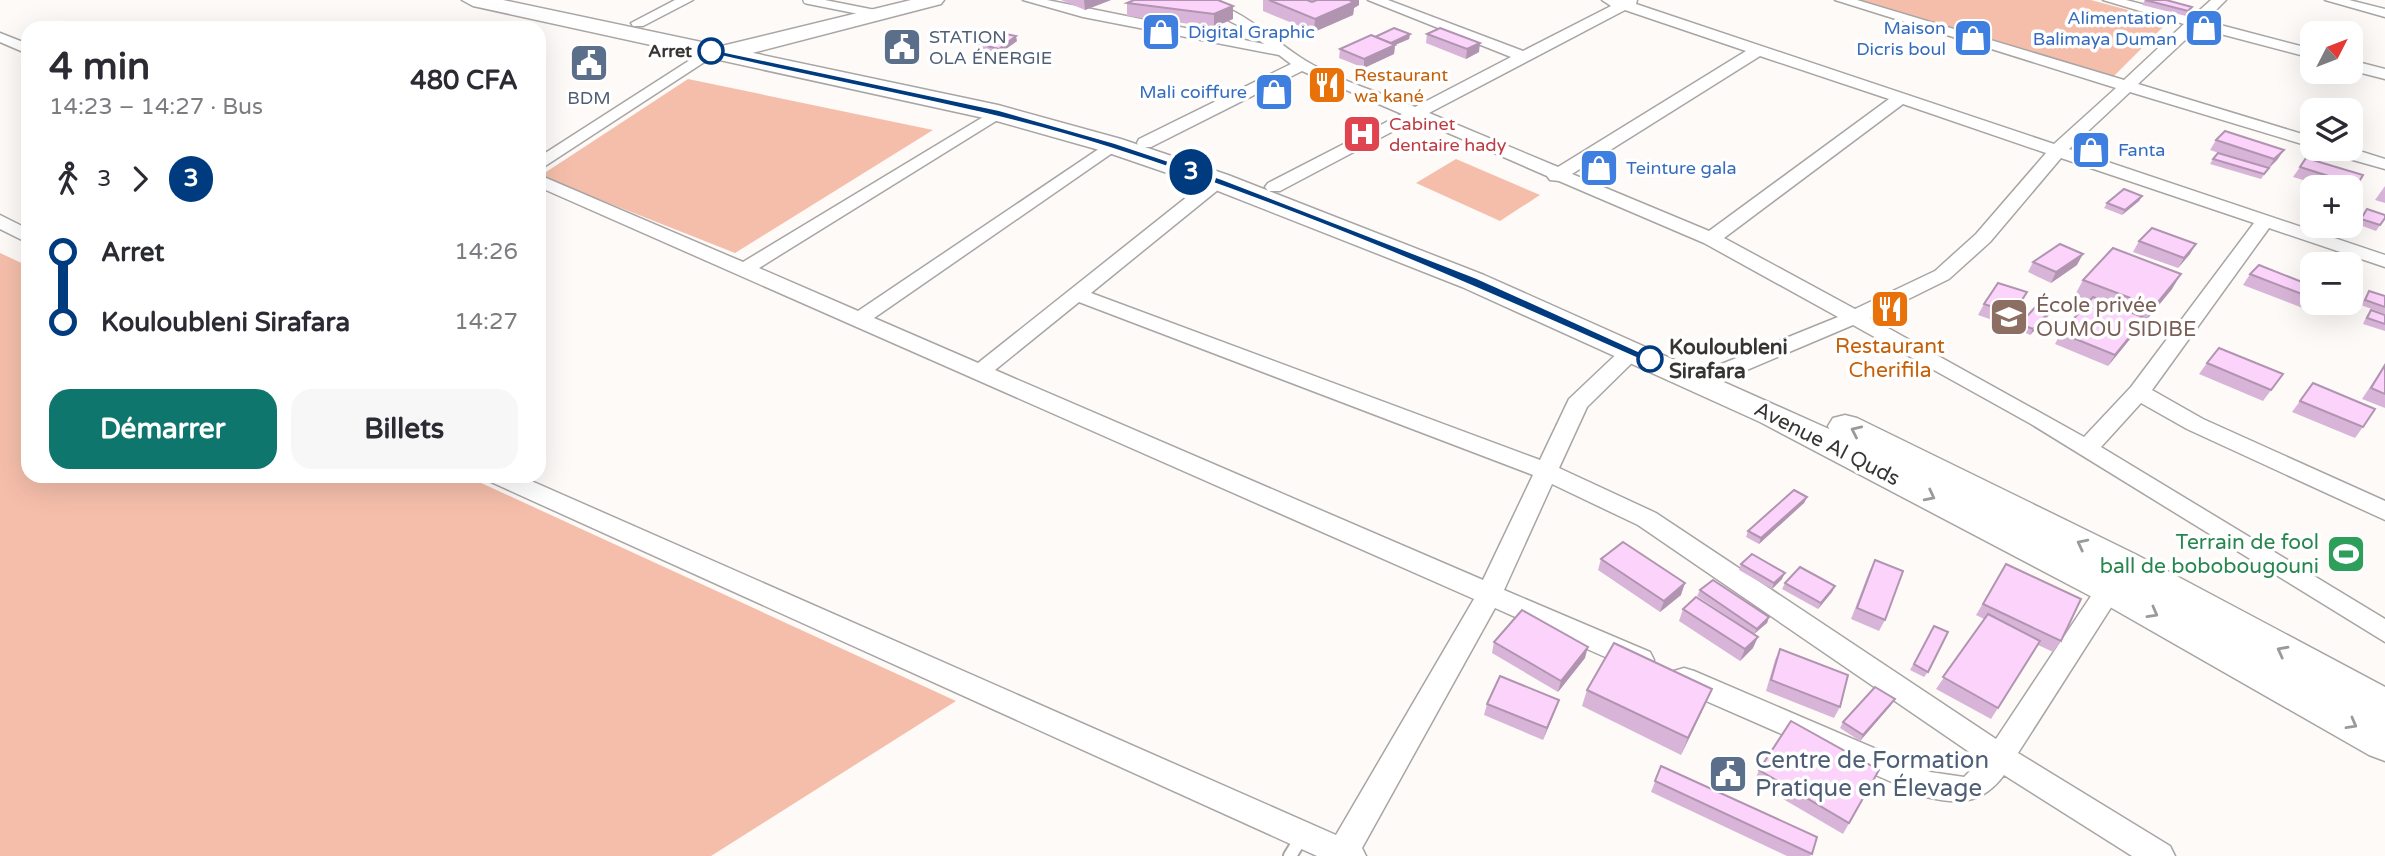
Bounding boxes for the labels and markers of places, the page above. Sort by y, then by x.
place label: Alimentation Balimaya Duman [2033,7,2177,50]
shop icon: Alimentation Balimaya Duman [2183,7,2225,49]
shop icon: Digital Graphic [1140,11,1182,53]
place label: Maison Dicris boul [1856,17,1946,60]
shop icon: Maison Dicris boul [1952,17,1994,59]
place label: Digital Graphic [1188,21,1315,43]
public building icon: STATION OLA ÉNERGIE [881,26,923,68]
place label: STATION OLA ÉNERGIE [929,26,1052,69]
marker: Arret [698,38,724,64]
place label: Arret [648,40,692,62]
public building icon: BDM [568,42,610,84]
restaurant icon: Restaurant wa kané [1306,64,1348,106]
place label: Restaurant wa kané [1354,64,1448,107]
shop icon: Mali coiffure [1253,71,1295,113]
place label: Mali coiffure [1139,81,1247,103]
place label: BDM [567,87,611,109]
hospital icon: Cabinet dentaire hady [1341,113,1383,155]
place label: Cabinet dentaire hady [1389,113,1507,156]
shop icon: Fanta [2070,129,2112,171]
place label: Fanta [2118,139,2165,161]
shop icon: Teinture gala [1578,147,1620,189]
place label: Teinture gala [1626,157,1737,179]
restaurant icon: Restaurant Cherifila [1869,288,1911,330]
place label: École privée OUMOU SIDIBE [2036,293,2196,342]
school or university icon: École privée OUMOU SIDIBE [1988,296,2030,338]
place label: Restaurant Cherifila [1835,334,1945,383]
place label: Kouloubleni Sirafara [1669,335,1788,384]
marker: Kouloubleni Sirafara [1637,346,1663,372]
place label: Terrain de fool ball de bobobougouni [2100,530,2319,579]
sports icon: Terrain de fool ball de bobobougouni [2325,533,2367,575]
place label: Centre de Formation Pratique en Élevage [1755,746,1989,803]
public building icon: Centre de Formation Pratique en Élevage [1707,753,1749,795]

